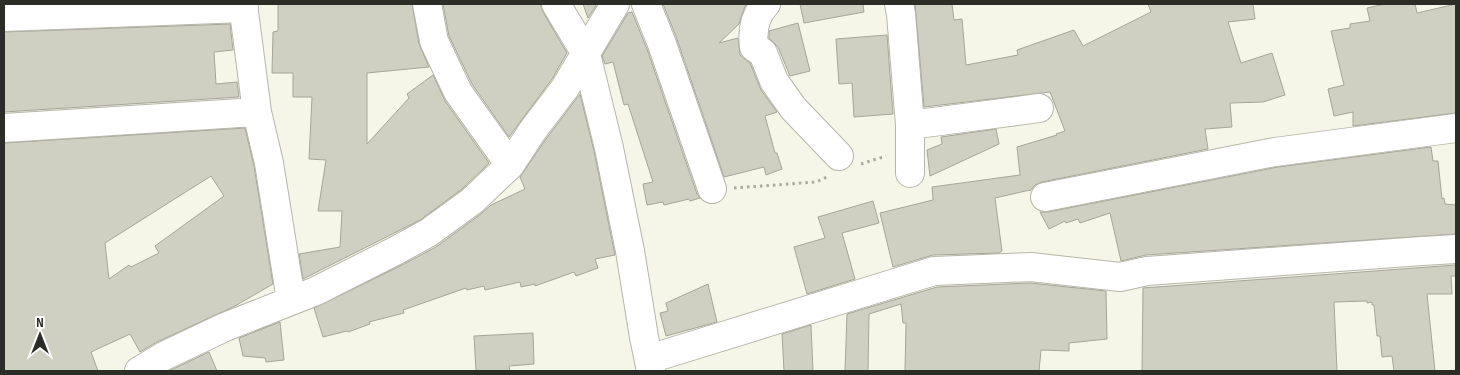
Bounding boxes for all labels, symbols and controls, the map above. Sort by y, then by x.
north arrow [15,310,65,360]
text: N [36,314,44,331]

